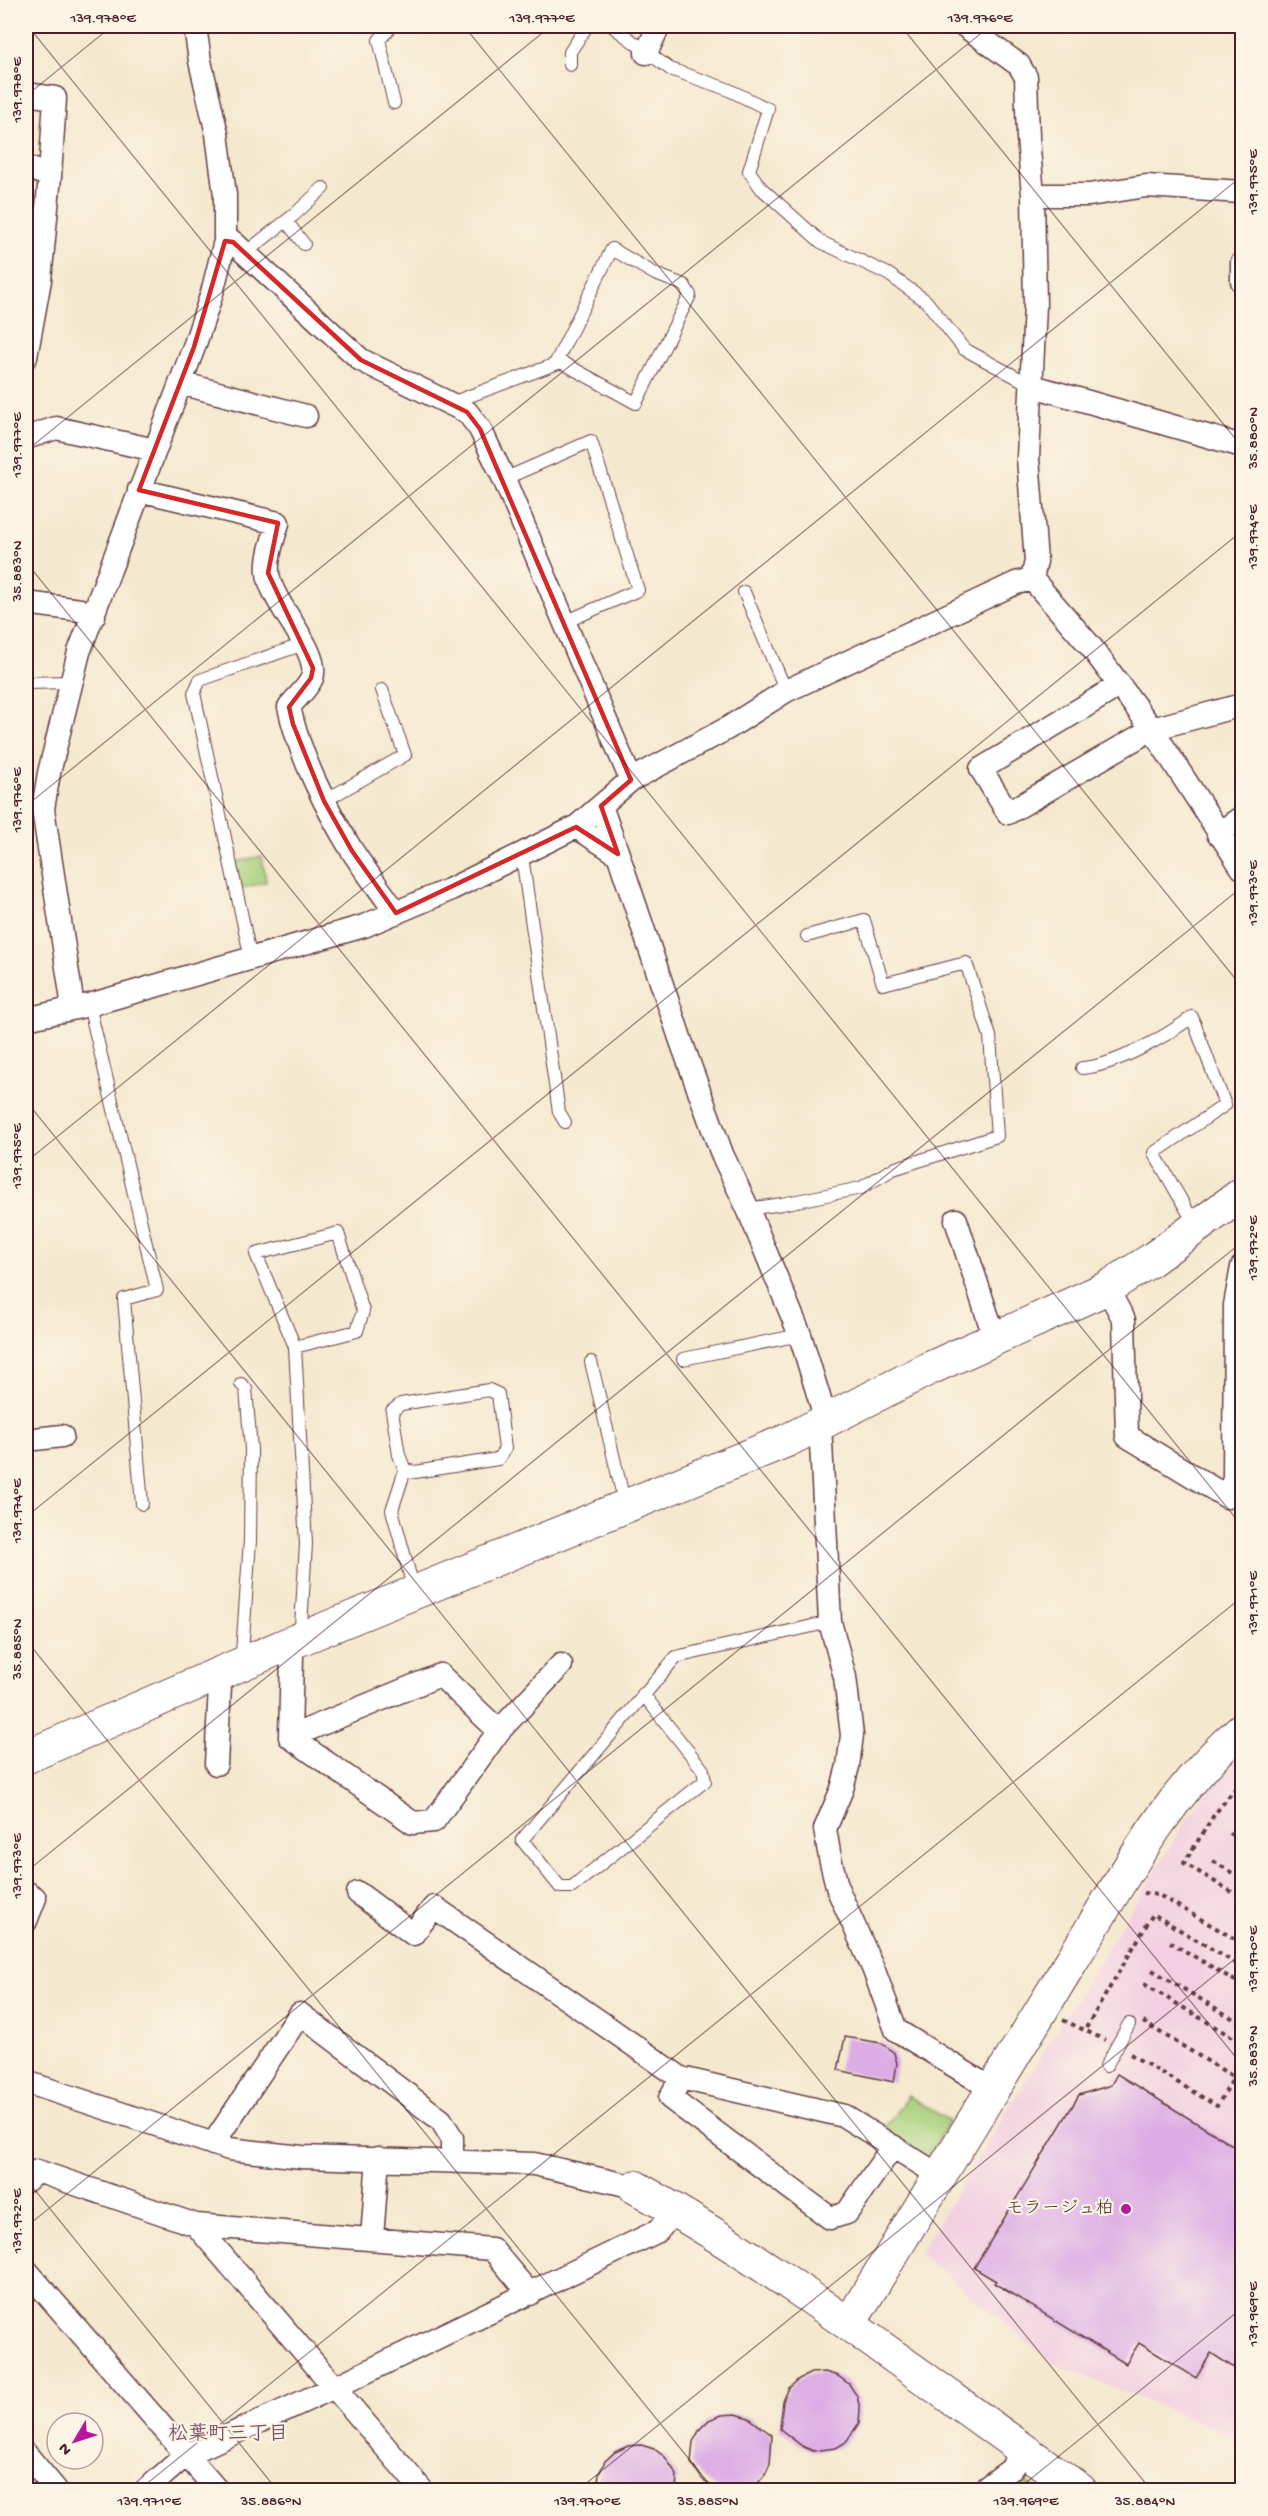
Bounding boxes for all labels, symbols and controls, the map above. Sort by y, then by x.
text: 139.978°E [69,10,137,28]
text: 139.977°E [508,10,575,28]
text: 139.976°E [946,10,1013,28]
text: 139.978°E [9,56,27,124]
text: 139.975°E [1245,149,1263,216]
text: 35.880°N [1245,407,1263,470]
text: 139.977°E [9,412,27,479]
text: 139.974°E [1245,504,1263,570]
text: 35.883°N [9,540,27,603]
text: 139.976°E [9,767,27,834]
text: 139.973°E [1245,860,1263,927]
text: 139.975°E [9,1123,27,1190]
text: 139.972°E [1245,1215,1263,1281]
text: 139.974°E [9,1478,27,1544]
text: 139.971°E [1245,1571,1263,1636]
text: 35.885°N [9,1618,27,1681]
text: 139.973°E [9,1833,27,1900]
text: 139.970°E [1245,1925,1263,1993]
text: 35.883°N [1245,2025,1263,2088]
text: 139.972°E [9,2188,27,2254]
place label: モラージュ柏 [1006,2198,1114,2220]
marker: モラージュ柏 [1119,2202,1133,2216]
text: 139.969°E [1245,2281,1263,2347]
north arrow [45,2411,105,2471]
district label: 松葉町三丁目 [168,2422,288,2447]
text: N [55,2438,77,2458]
text: 139.971°E [116,2493,181,2511]
text: 35.886°N [240,2493,302,2511]
text: 139.970°E [553,2493,621,2511]
text: 35.885°N [676,2493,739,2511]
text: 139.969°E [993,2493,1059,2511]
text: 35.884°N [1114,2493,1175,2511]

